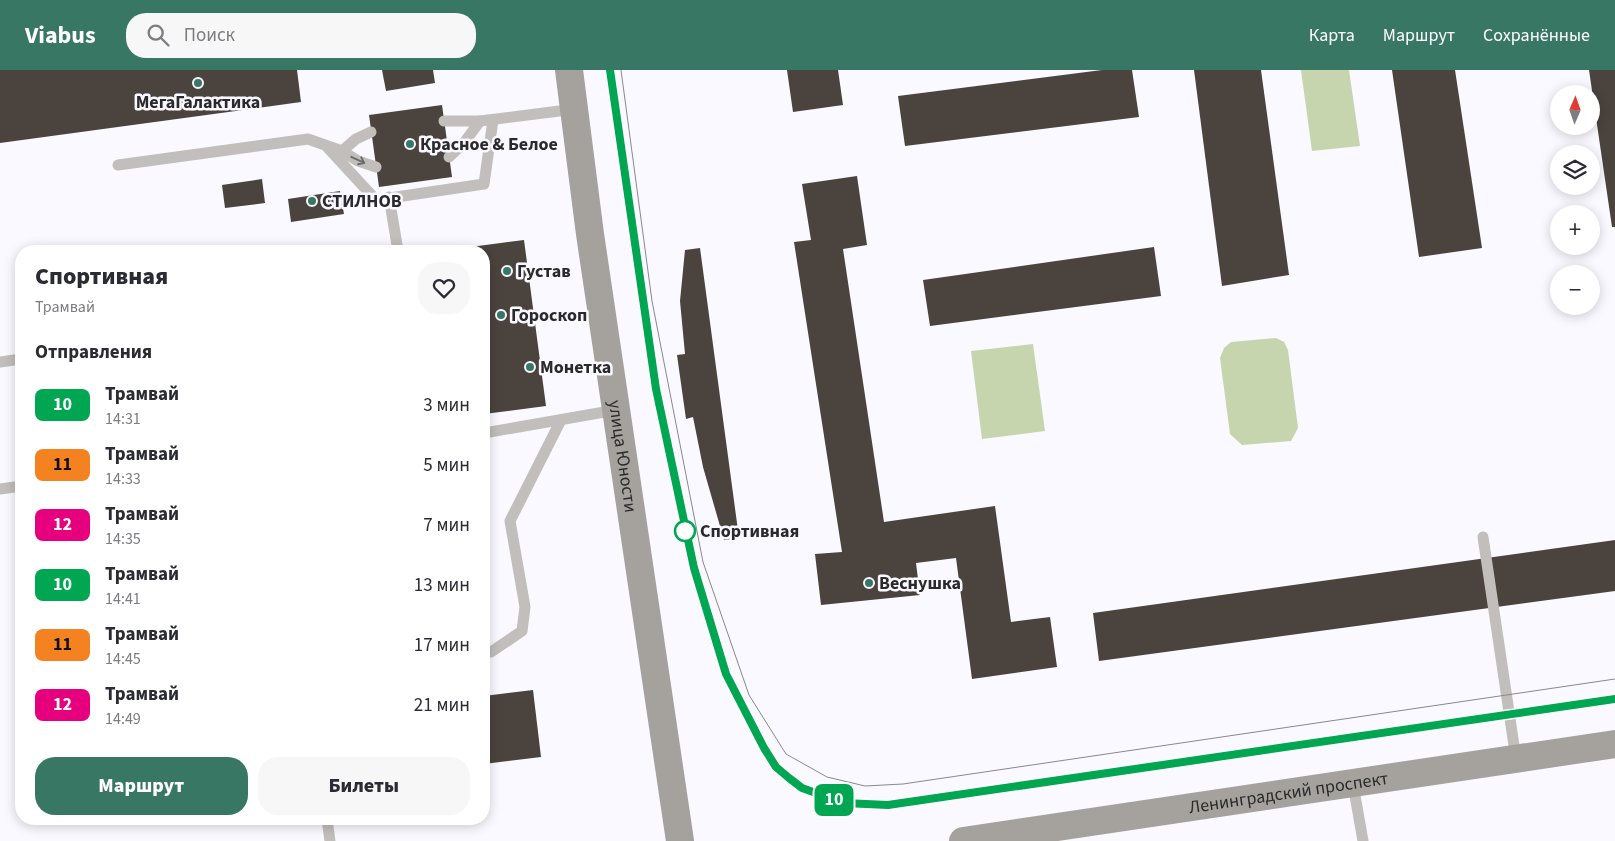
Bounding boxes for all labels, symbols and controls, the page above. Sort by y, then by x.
search box [126,13,476,58]
text: Viabus [25,18,96,53]
icon: search [144,21,172,49]
text: Поиск [184,22,235,49]
text: Карта [1309,23,1355,48]
text: Маршрут [1383,23,1455,48]
text: Сохранённые [1483,23,1590,48]
marker: МегаГалактика [192,77,204,89]
north arrow [1550,85,1600,135]
map controls [1550,85,1600,315]
place label: МегаГалактика [136,90,260,115]
place label: Красное & Белое [420,132,558,157]
marker: Красное & Белое [404,138,416,150]
button: layers [1550,145,1600,195]
one-way arrow [351,155,366,165]
place label: СТИЛНОВ [322,189,402,214]
marker: СТИЛНОВ [306,195,318,207]
button: + [1550,205,1600,255]
text: Спортивная [35,259,168,294]
place label: Густав [517,259,571,284]
button: heart [418,262,470,314]
marker: Густав [501,265,513,277]
button: − [1550,265,1600,315]
text: Трамвай [35,296,95,318]
place label: Гороскоп [511,303,587,328]
marker: Гороскоп [495,309,507,321]
text: Отправления [35,339,152,366]
place label: Монетка [540,355,611,380]
marker: Монетка [524,361,536,373]
text: Трамвай [105,381,179,408]
text: 10 [53,392,72,417]
text: 3 мин [423,392,470,419]
street label: улица Юности [602,398,643,514]
text: 14:31 [105,408,141,430]
text: Трамвай [105,441,179,468]
text: 11 [53,452,72,477]
text: 5 мин [423,452,470,479]
text: 14:33 [105,468,141,490]
text: Трамвай [105,501,179,528]
text: 12 [53,512,72,537]
text: 7 мин [423,512,470,539]
place label: Спортивная [700,519,799,544]
marker: Спортивная [674,520,696,542]
text: 14:35 [105,528,141,550]
text: Трамвай [105,561,179,588]
place label: Веснушка [879,571,961,596]
text: 10 [53,572,72,597]
text: 13 мин [414,572,470,599]
marker: Веснушка [863,577,875,589]
text: 14:41 [105,588,141,610]
text: Трамвай [105,621,179,648]
text: 11 [53,632,72,657]
text: 17 мин [414,632,470,659]
text: 14:45 [105,648,141,670]
text: Трамвай [105,681,179,708]
text: 12 [53,692,72,717]
text: 21 мин [414,692,470,719]
text: 14:49 [105,708,141,730]
button: Маршрут [35,757,248,815]
button: Билеты [258,757,470,815]
street label: Ленинградский проспект [1187,766,1390,820]
line badge: 10 [812,784,856,816]
text: 10 [824,787,844,812]

